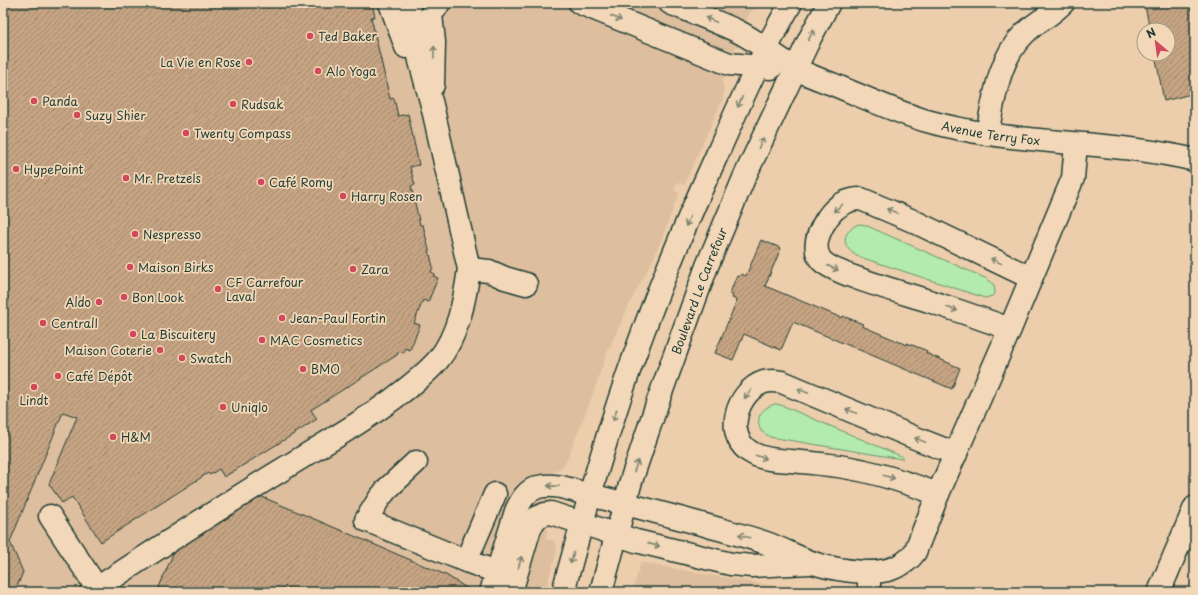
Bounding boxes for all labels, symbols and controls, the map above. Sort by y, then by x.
one-way arrow [609,15,621,22]
one-way arrow [706,16,718,24]
north arrow [1136,22,1176,62]
text: N [1143,23,1159,42]
place label: Ted Baker [318,27,378,45]
one-way arrow [808,30,815,42]
marker: Ted Baker [305,31,315,41]
one-way arrow [430,46,438,59]
place label: La Vie en Rose [160,53,241,71]
marker: La Vie en Rose [244,57,254,67]
place label: Alo Yoga [326,62,377,80]
marker: Alo Yoga [313,66,323,76]
place label: Panda [42,92,78,110]
place label: Rudsak [241,95,283,113]
marker: Panda [29,96,39,106]
one-way arrow [736,96,743,108]
marker: Rudsak [228,99,238,109]
place label: Suzy Shier [85,106,146,124]
marker: Suzy Shier [72,110,82,120]
street label: Avenue Terry Fox [940,116,1041,149]
place label: Twenty Compass [194,124,291,142]
marker: Twenty Compass [181,128,191,138]
one-way arrow [758,137,765,149]
place label: HypePoint [24,160,84,178]
marker: HypePoint [11,164,21,174]
place label: Mr. Pretzels [134,169,201,187]
marker: Mr. Pretzels [121,173,131,183]
place label: Café Romy [269,173,333,191]
marker: Café Romy [256,177,266,187]
place label: Harry Rosen [351,187,423,205]
marker: Harry Rosen [338,191,348,201]
one-way arrow [832,204,843,212]
one-way arrow [886,207,898,215]
one-way arrow [683,215,691,227]
street label: Boulevard Le Carrefour [667,224,731,357]
place label: Nespresso [143,225,202,243]
marker: Nespresso [130,229,140,239]
one-way arrow [990,257,1002,264]
place label: Maison Birks [138,258,214,276]
place label: Zara [361,260,389,278]
marker: Maison Birks [125,262,135,272]
marker: Zara [348,264,358,274]
one-way arrow [827,265,839,272]
place label: CF Carrefour Laval [226,273,304,305]
marker: CF Carrefour Laval [213,284,223,294]
place label: Bon Look [132,288,184,306]
marker: Bon Look [119,292,129,302]
place label: Aldo [65,293,91,311]
marker: Aldo [94,297,104,307]
one-way arrow [945,305,957,313]
place label: Jean-Paul Fortin [290,309,386,327]
marker: Jean-Paul Fortin [277,313,287,323]
place label: Centrall [51,314,98,332]
marker: Centrall [38,318,48,328]
place label: La Biscuitery [141,325,216,343]
marker: La Biscuitery [128,329,138,339]
place label: MAC Cosmetics [270,331,363,349]
marker: MAC Cosmetics [257,335,267,345]
place label: Maison Coterie [65,341,152,359]
marker: Maison Coterie [155,345,165,355]
place label: Swatch [190,349,232,367]
marker: Swatch [177,353,187,363]
place label: BMO [311,360,340,378]
marker: BMO [298,364,308,374]
place label: Café Dépôt [66,367,133,385]
marker: Café Dépôt [53,371,63,381]
marker: Lindt [29,382,39,392]
one-way arrow [797,386,809,394]
one-way arrow [744,389,752,400]
place label: Lindt [20,391,49,409]
place label: Uniqlo [231,398,268,416]
marker: Uniqlo [218,402,228,412]
one-way arrow [845,406,857,414]
one-way arrow [611,408,618,421]
place label: H&M [121,428,151,446]
marker: H&M [108,432,118,442]
one-way arrow [914,436,926,443]
one-way arrow [754,453,766,461]
one-way arrow [633,460,640,473]
one-way arrow [882,474,895,481]
one-way arrow [547,482,560,490]
one-way arrow [738,532,751,539]
one-way arrow [647,542,660,549]
one-way arrow [568,551,576,564]
one-way arrow [517,556,524,569]

